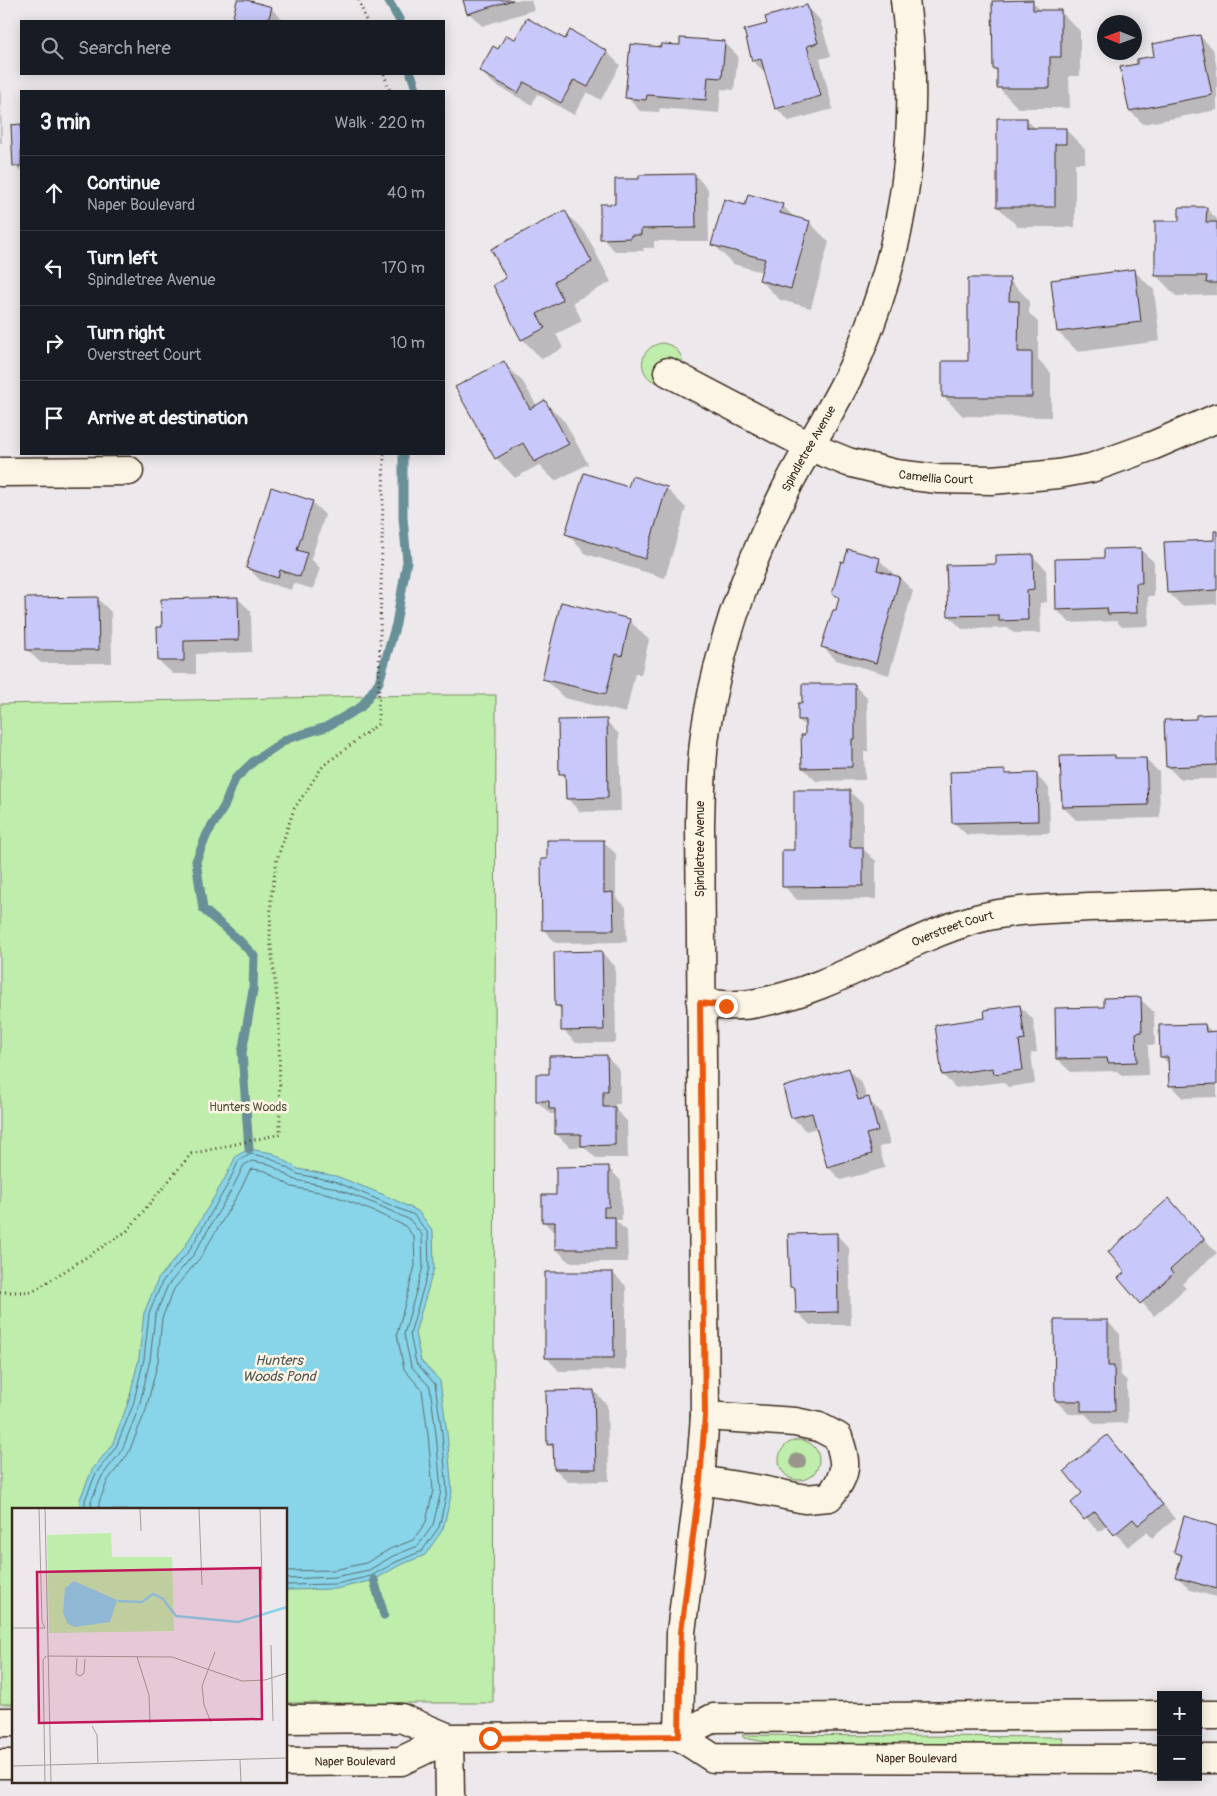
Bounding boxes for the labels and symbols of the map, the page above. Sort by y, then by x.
north arrow [1097,15,1142,60]
street label: Spindletree Avenue [779,403,840,494]
street label: Camellia Court [898,467,973,488]
street label: Spindletree Avenue [693,801,708,897]
street label: Overstreet Court [909,908,995,950]
route end [715,995,738,1018]
park label: Hunters Woods [209,1100,287,1115]
water label: Hunters Woods Pond [242,1352,318,1385]
inset map [12,1508,288,1784]
route start [479,1727,502,1750]
street label: Naper Boulevard [876,1751,957,1767]
street label: Naper Boulevard [314,1754,396,1770]

